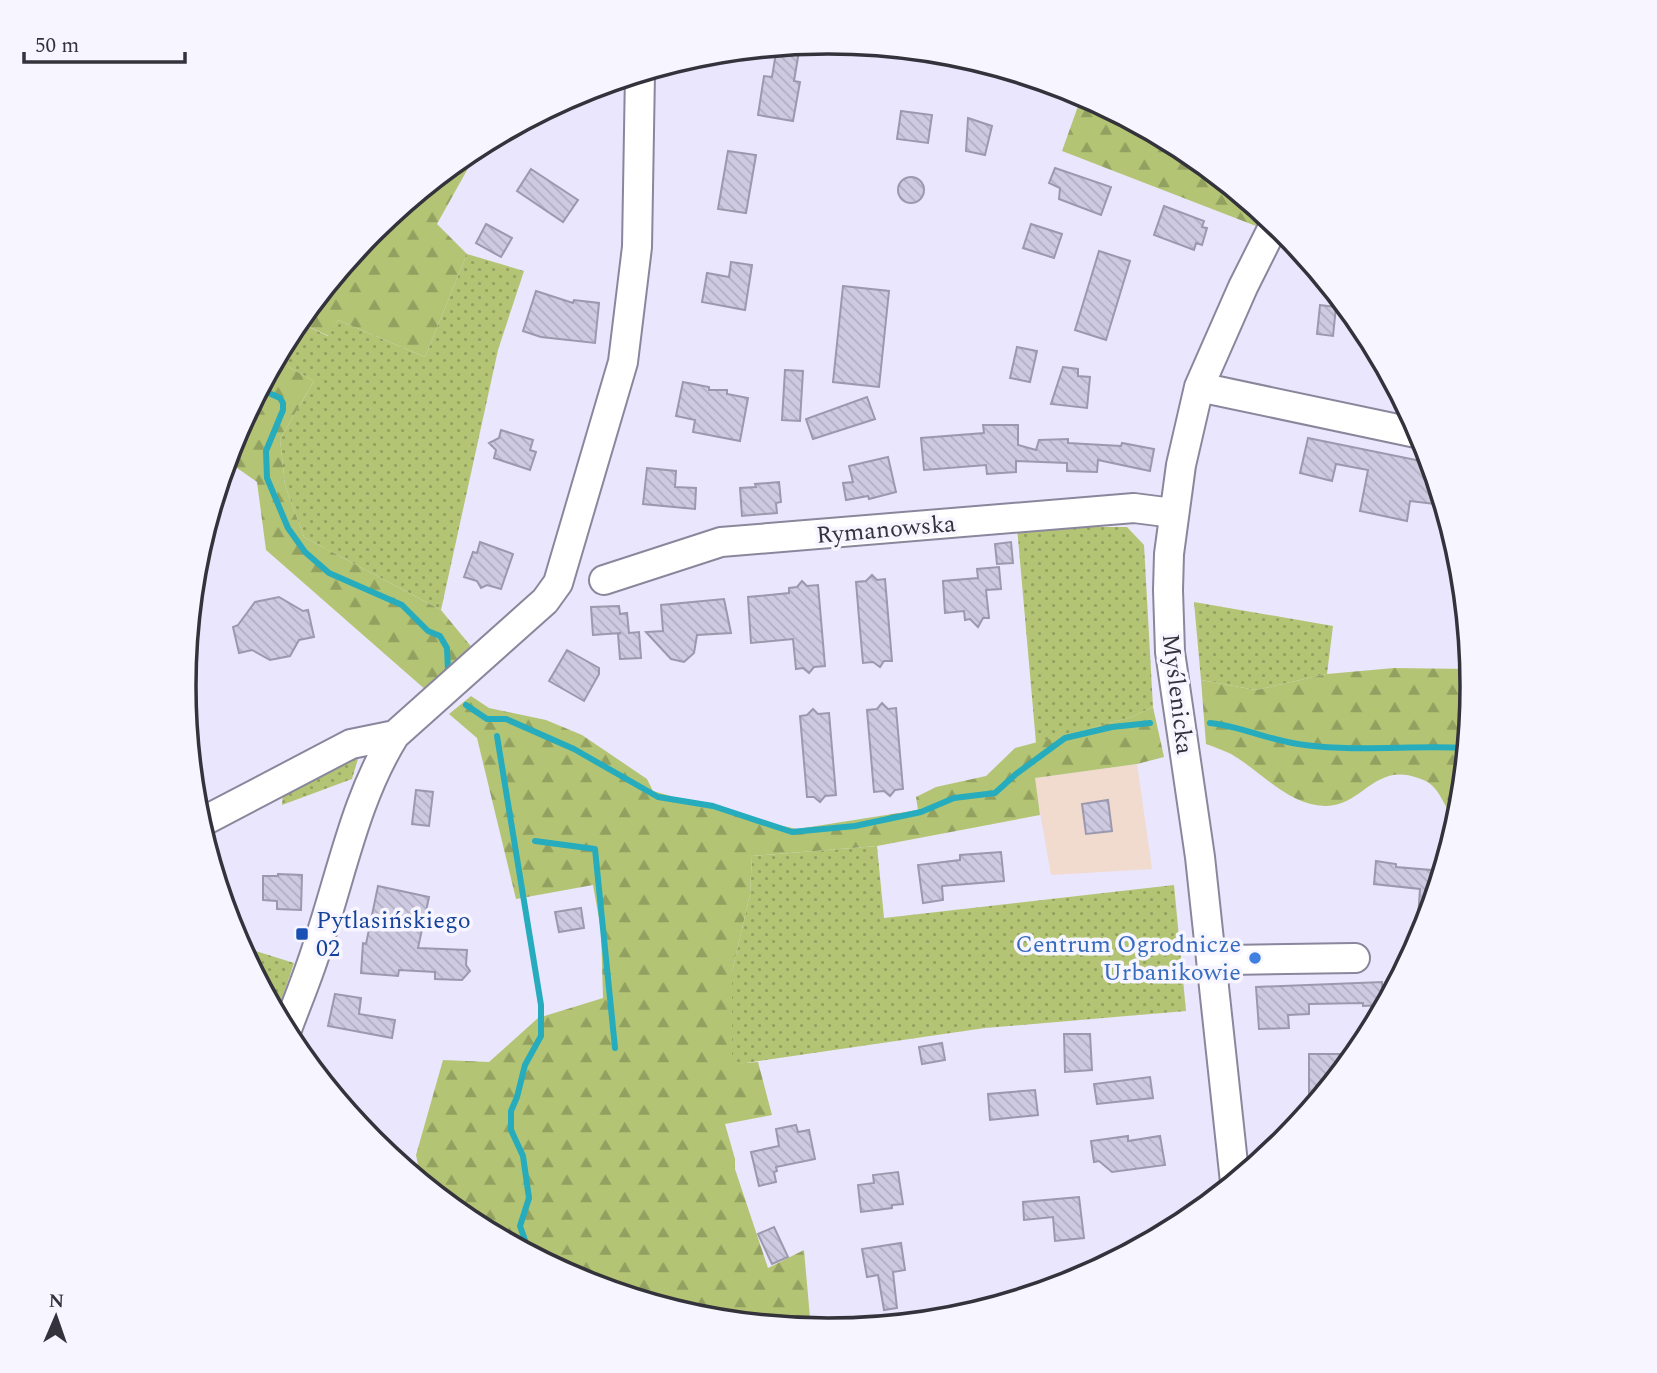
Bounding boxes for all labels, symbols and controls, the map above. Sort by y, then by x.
scale bar [24,21,186,65]
text: 50 m [35,30,79,62]
street label: Rymanowska [815,506,958,554]
street label: Myślenicka [1152,632,1202,757]
place label: Pytlasińskiego 02 [316,903,471,967]
marker: Pytlasińskiego 02 [294,926,310,942]
place label: Centrum Ogrodnicze Urbanikowie [1016,927,1241,991]
marker: Centrum Ogrodnicze Urbanikowie [1247,950,1263,966]
north arrow [21,1282,91,1352]
text: N [48,1287,65,1316]

